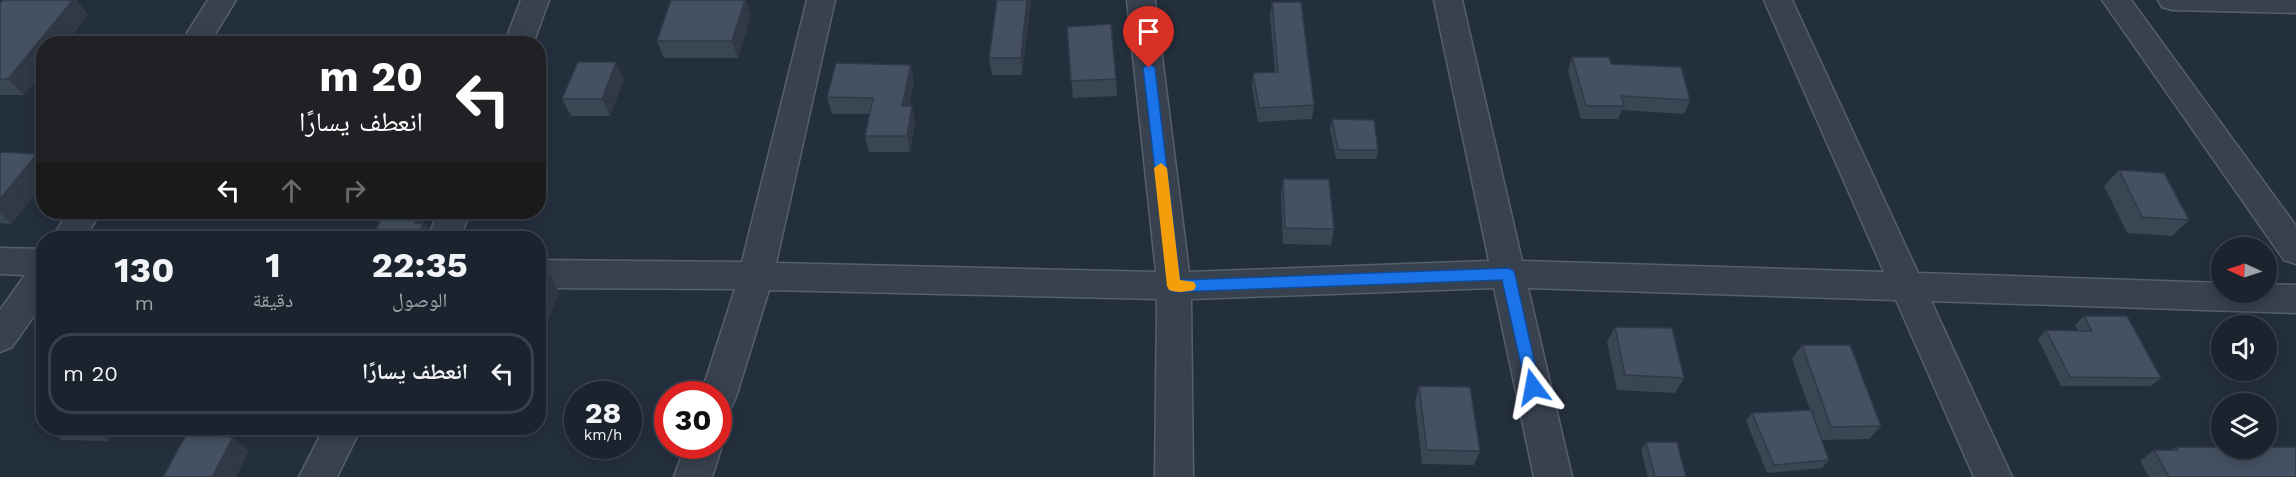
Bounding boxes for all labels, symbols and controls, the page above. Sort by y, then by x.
pin [1123,6,1174,68]
icon: arrive [1132,15,1165,48]
text: 20 m [319,52,423,101]
icon: left [444,60,522,138]
text: انعطف يسارًا [299,106,423,138]
icon: left [212,174,245,207]
icon: ahead [275,174,308,207]
icon: right [338,174,371,207]
north arrow [2211,237,2277,303]
map controls [2211,237,2277,459]
text: 1 [265,244,281,286]
text: 22:35 [372,244,468,286]
text: 130 [114,249,174,291]
text: دقيقة [253,288,293,312]
text: الوصول [392,288,447,312]
text: m [135,291,154,315]
button: sound [2211,315,2277,381]
position arrow [1501,355,1565,419]
icon: left [486,357,519,390]
text: انعطف يسارًا [362,359,468,384]
text: 20 m [63,361,118,386]
speed limit sign: 30 [654,381,732,459]
button: layers [2211,393,2277,459]
text: 28 [585,395,621,430]
text: km/h [584,426,622,444]

